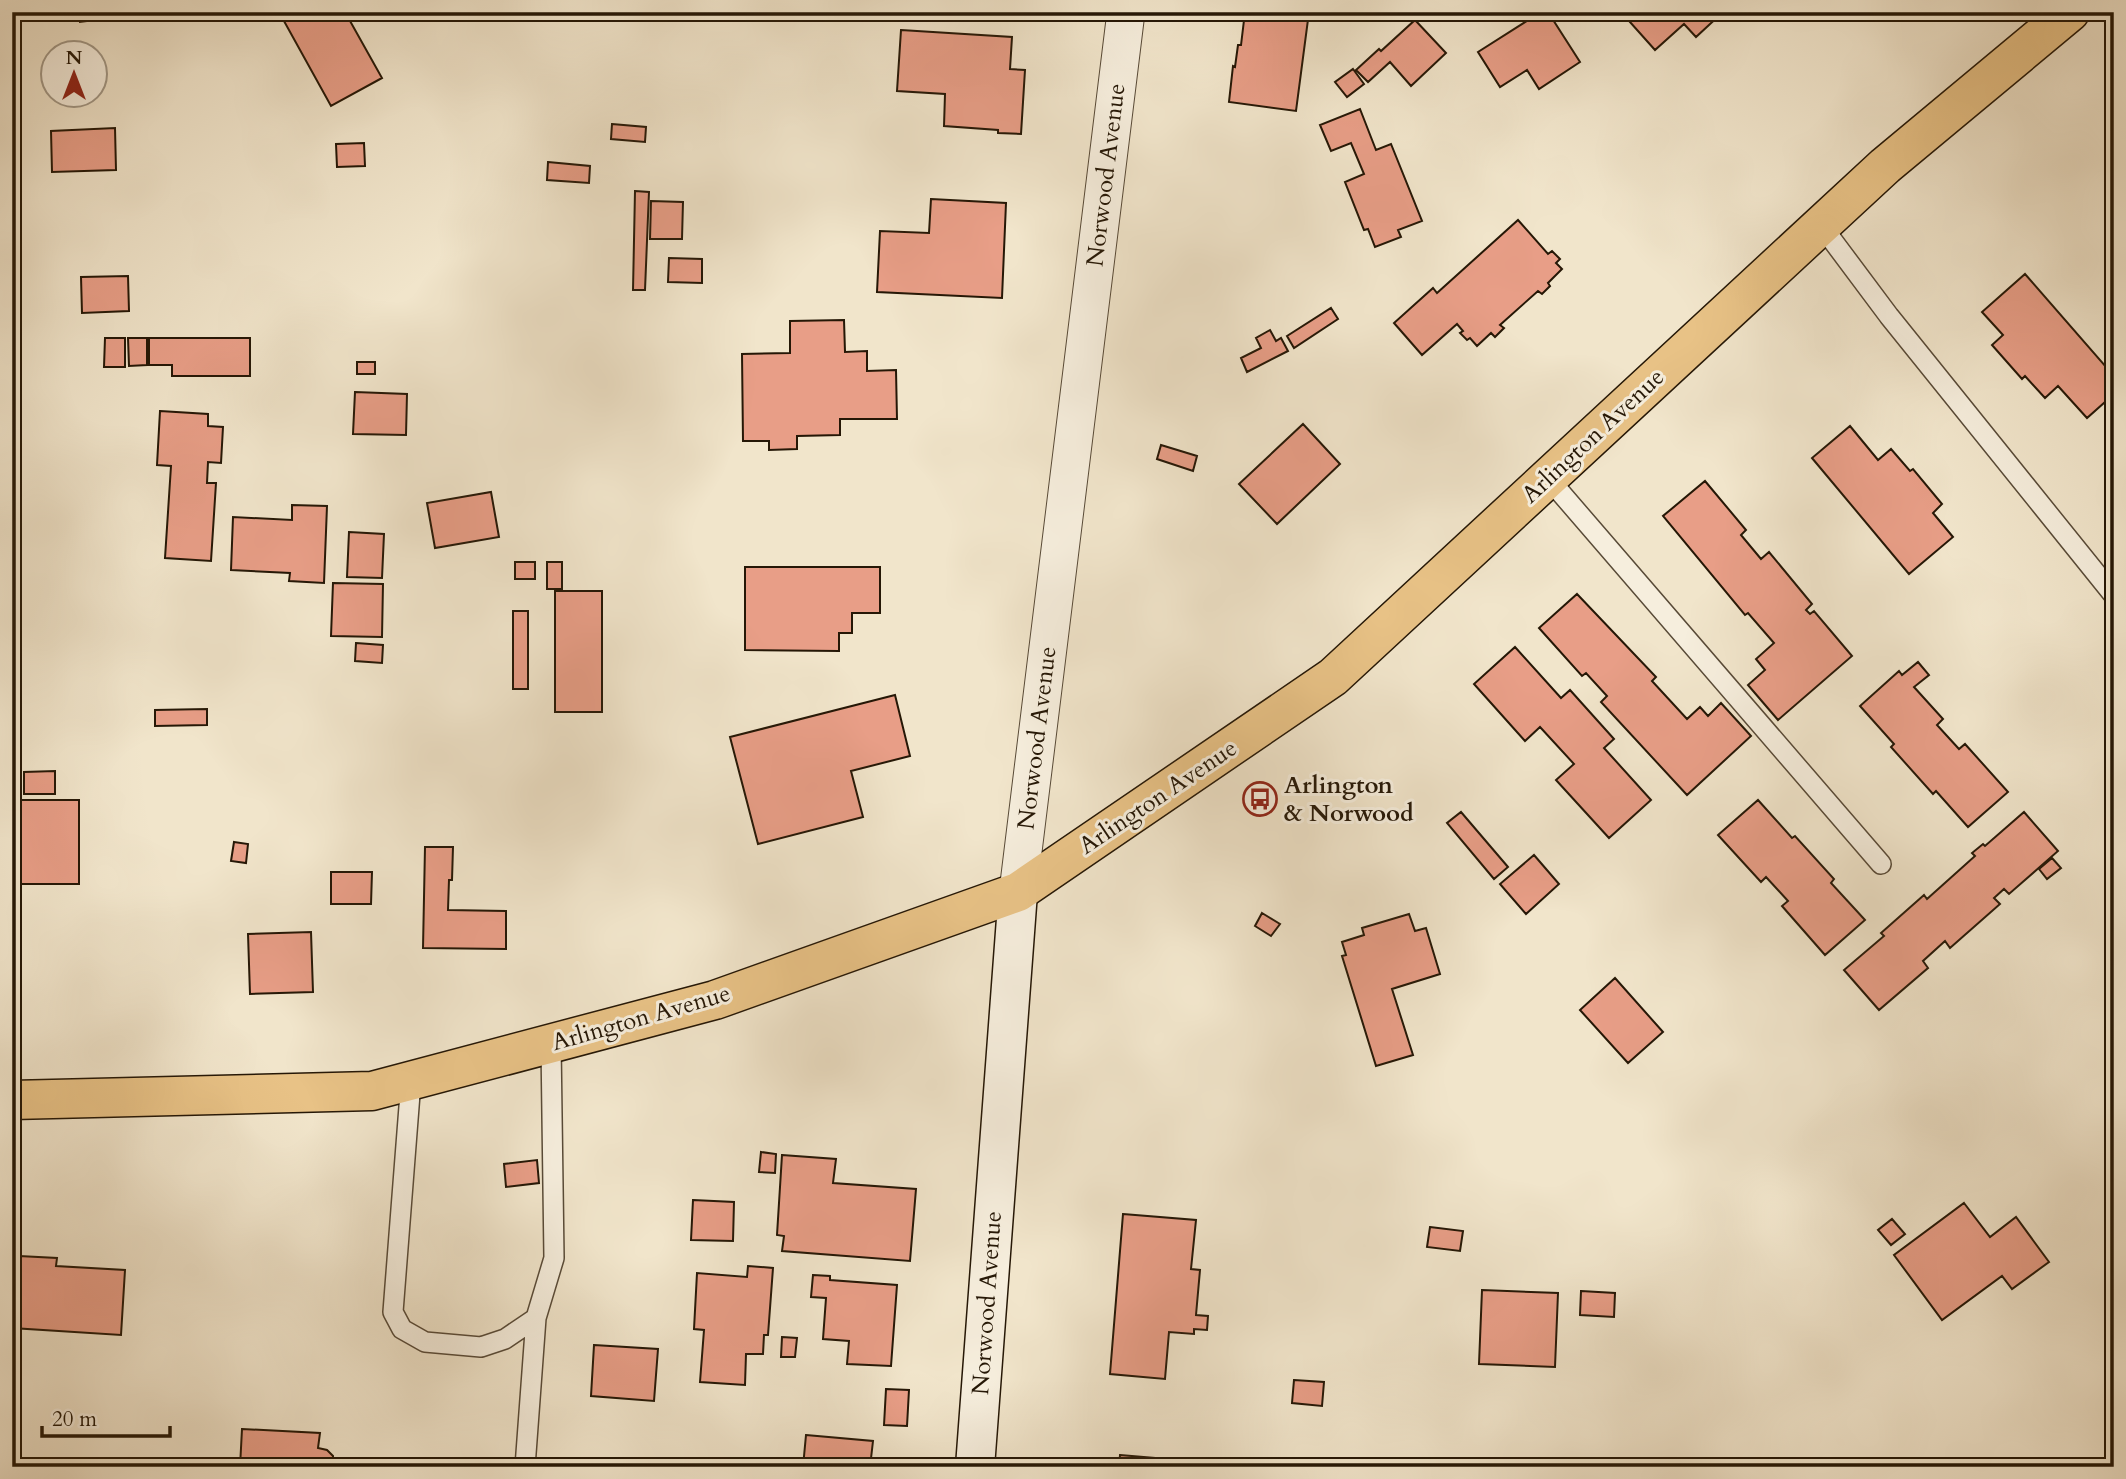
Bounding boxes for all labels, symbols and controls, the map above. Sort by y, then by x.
north arrow [38,38,108,108]
text: N [66,45,83,71]
street label: Norwood Avenue [1078,81,1134,269]
street label: Arlington Avenue [1514,361,1672,511]
street label: Norwood Avenue [1009,644,1065,832]
street label: Arlington Avenue [1072,732,1244,862]
place label: Arlington & Norwood [1284,769,1414,830]
bus stop icon: Arlington & Norwood [1241,780,1279,818]
street label: Arlington Avenue [548,977,734,1059]
street label: Norwood Avenue [964,1210,1010,1396]
scale bar [42,1395,170,1439]
text: 20 m [52,1405,97,1434]

